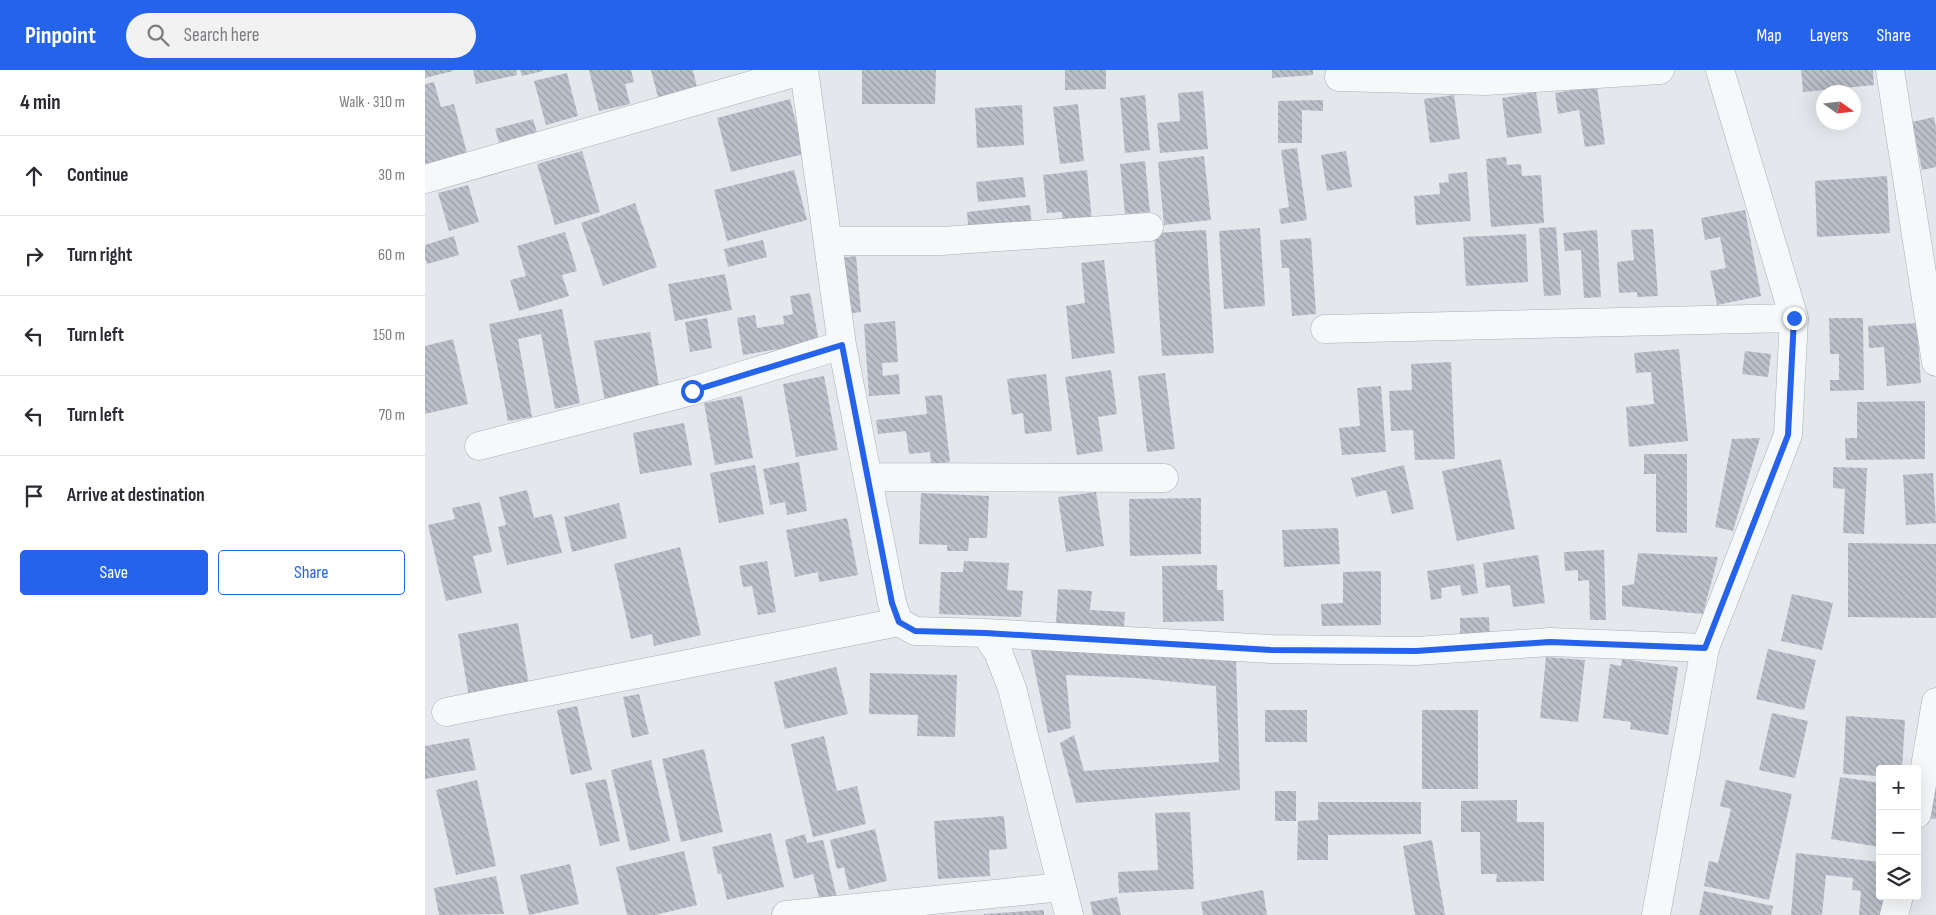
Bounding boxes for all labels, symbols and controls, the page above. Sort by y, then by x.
search box [126,13,476,58]
text: Pinpoint [25,21,96,50]
icon: search [144,21,172,49]
text: Search here [184,24,259,47]
text: Map [1757,25,1782,46]
text: Layers [1810,25,1849,46]
text: Share [1877,25,1911,46]
north arrow [1816,85,1861,130]
text: 4 min [20,90,61,115]
text: Walk · 310 m [339,93,405,112]
icon: ahead [20,162,48,190]
text: Continue [67,164,128,187]
text: 30 m [378,166,405,185]
icon: right [20,242,48,270]
text: Turn right [67,244,132,267]
text: 60 m [378,246,405,265]
route end [1783,307,1806,330]
icon: left [20,322,48,350]
text: Turn left [67,324,124,347]
text: 150 m [373,326,405,345]
route start [681,380,704,403]
icon: left [20,402,48,430]
text: Turn left [67,404,124,427]
text: 70 m [379,406,405,425]
icon: arrive [20,482,48,510]
text: Arrive at destination [67,484,205,507]
button: Save [20,550,208,595]
button: Share [218,550,405,595]
map controls [1876,765,1921,900]
button: + [1876,765,1921,810]
button: − [1876,810,1921,855]
button: layers [1876,855,1921,900]

